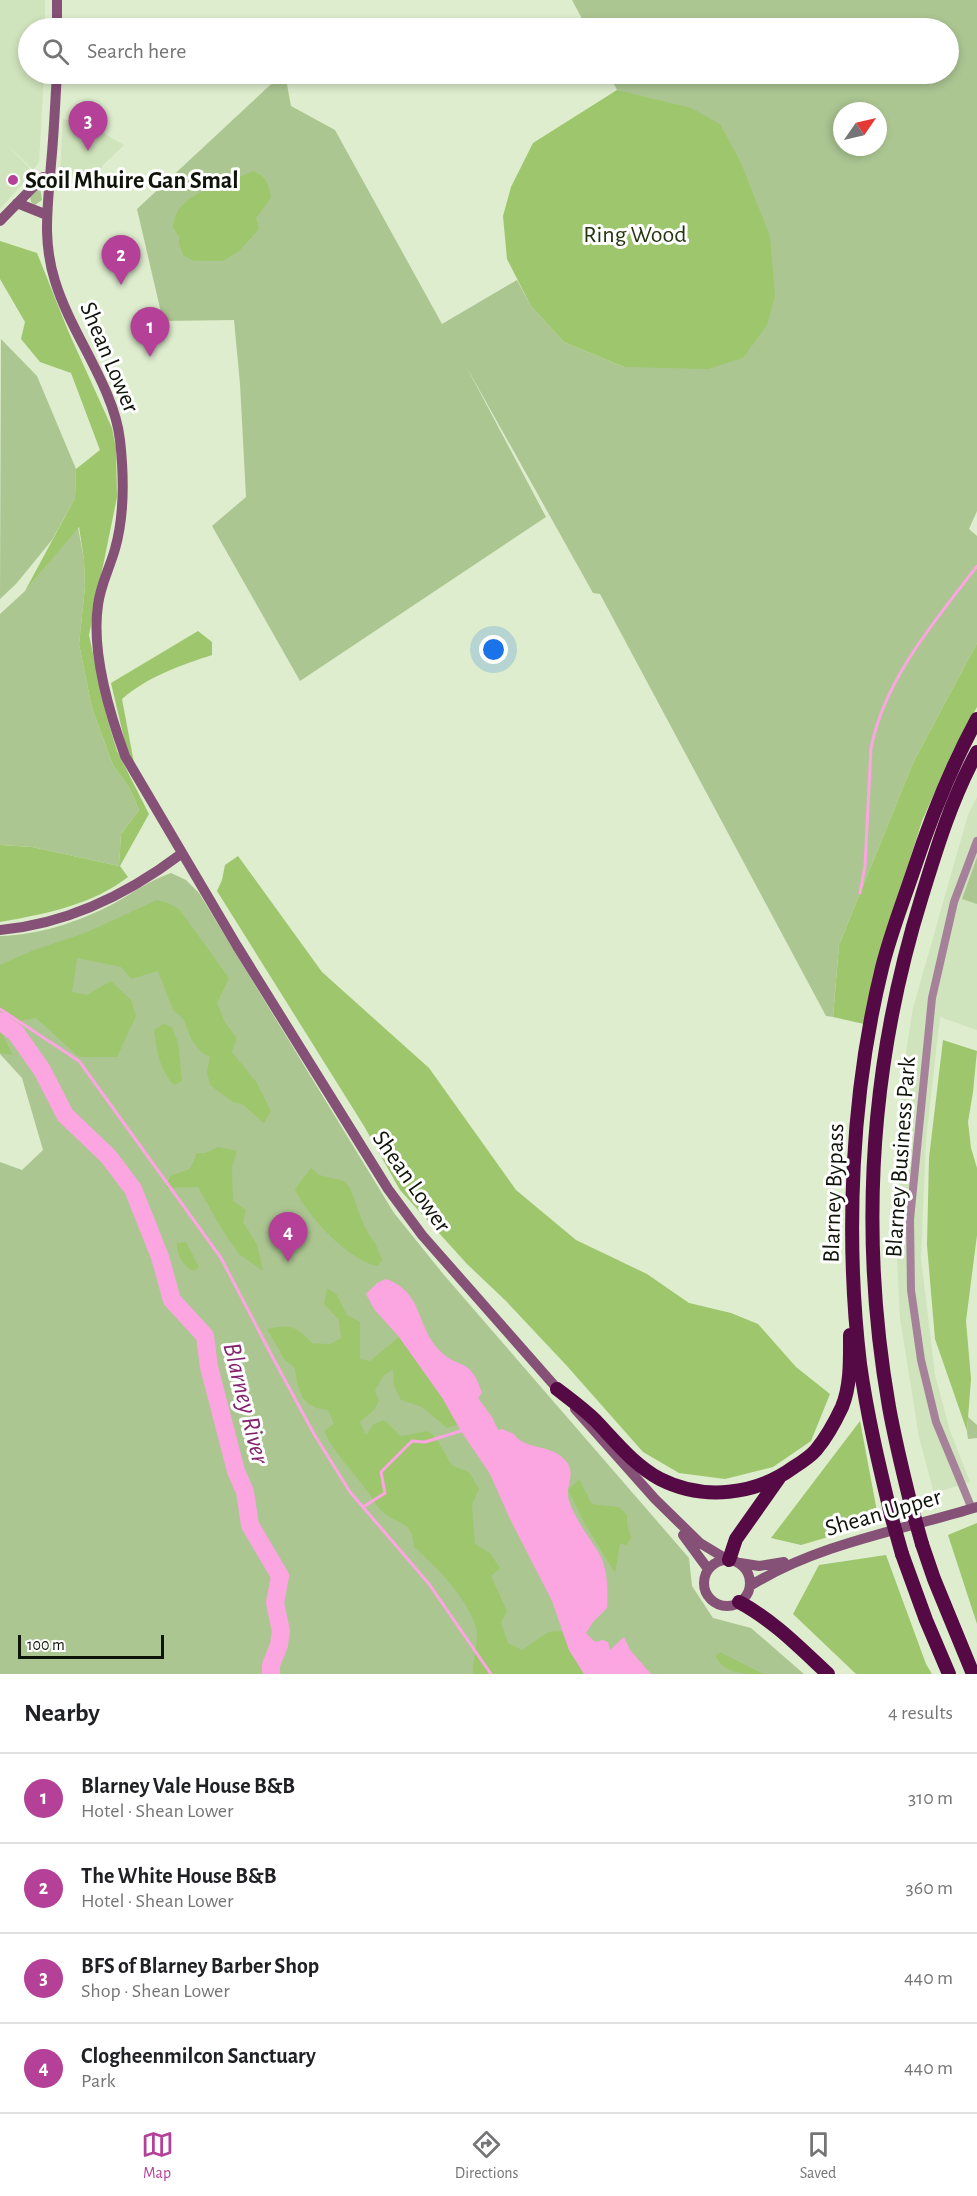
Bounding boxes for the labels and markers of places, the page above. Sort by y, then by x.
pin: 3 [68,102,107,151]
place label: Scoil Mhuire Gan Smal [25,169,239,193]
marker: Scoil Mhuire Gan Smal [6,173,20,187]
pin: 2 [102,236,140,285]
pin: 1 [130,308,170,357]
pin: 4 [268,1212,308,1262]

